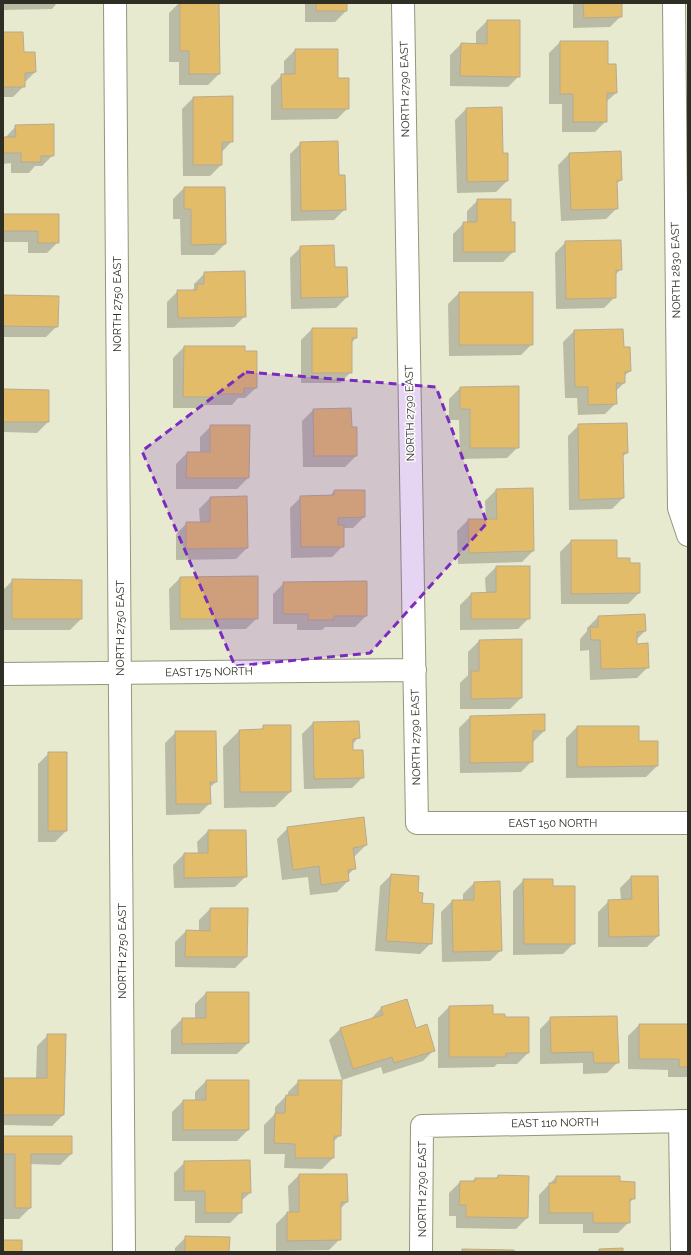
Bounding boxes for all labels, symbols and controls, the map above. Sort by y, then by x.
street label: NORTH 2790 EAST [398,40,412,137]
street label: NORTH 2830 EAST [669,221,683,318]
street label: NORTH 2750 EAST [111,256,124,352]
street label: NORTH 2790 EAST [403,364,417,461]
street label: NORTH 2750 EAST [114,580,127,676]
street label: EAST 175 NORTH [165,665,253,679]
street label: NORTH 2790 EAST [409,688,423,785]
street label: EAST 150 NORTH [509,817,597,830]
street label: NORTH 2750 EAST [116,903,129,999]
street label: EAST 110 NORTH [511,1116,599,1130]
street label: NORTH 2790 EAST [416,1140,429,1237]

